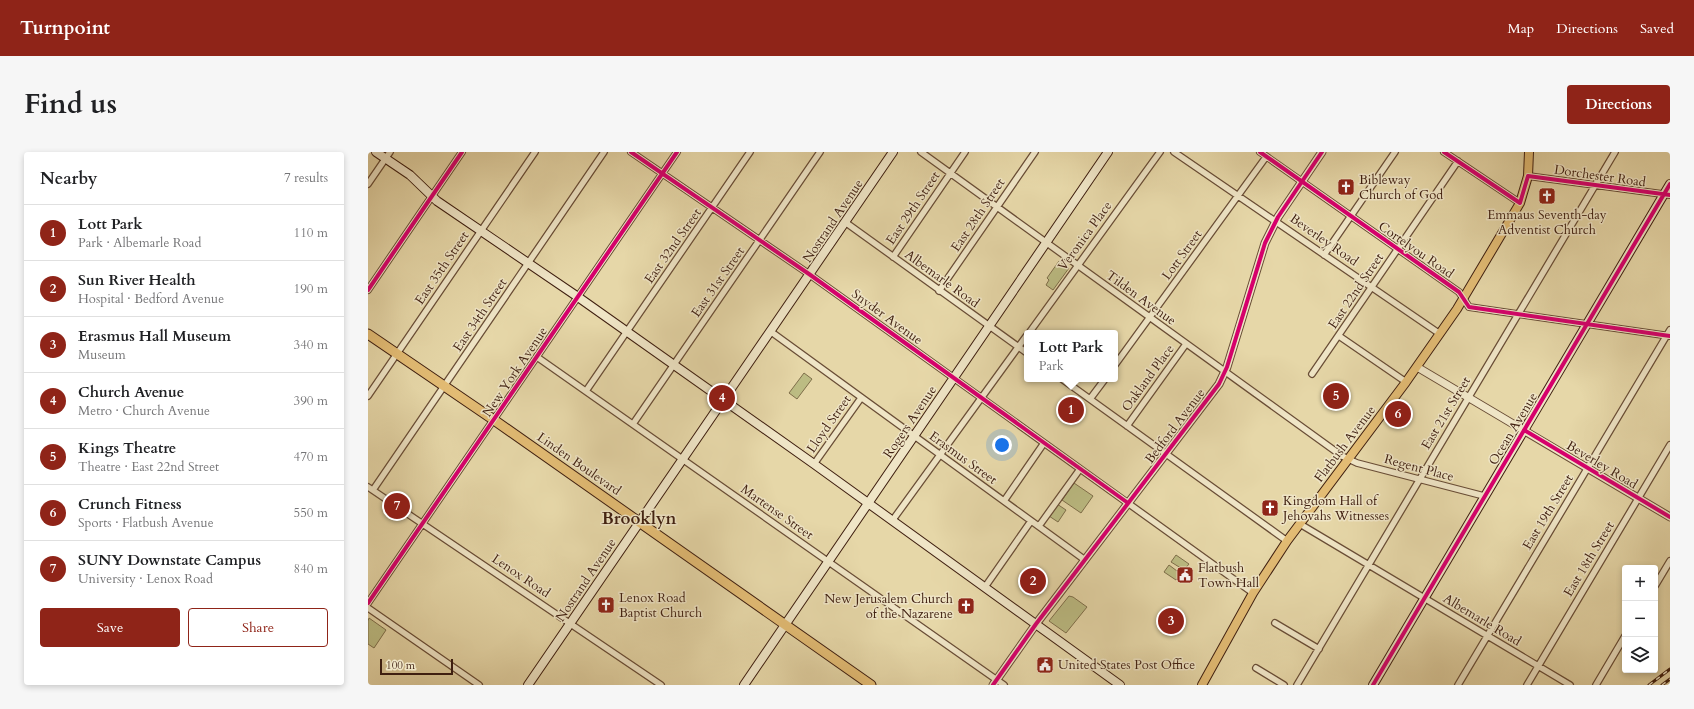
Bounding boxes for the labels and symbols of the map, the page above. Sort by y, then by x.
street label: Dorchester Road [1553,161,1647,191]
street label: East 29th Street [882,168,944,248]
place label: Bibleway Church of God [1359,171,1443,204]
street label: East 28th Street [947,175,1009,255]
street label: Nostrand Avenue [798,176,868,266]
church icon: Bibleway Church of God [1336,177,1356,197]
church icon: Emmaus Seventh-day Adventist Church [1537,186,1557,206]
street label: Veronica Place [1054,198,1116,274]
street label: East 32nd Street [640,205,706,287]
place label: Emmaus Seventh-day Adventist Church [1487,206,1607,239]
street label: Beverley Road [1286,210,1362,270]
street label: Cortelyou Road [1375,217,1457,283]
street label: Lott Street [1158,226,1206,284]
street label: East 35th Street [411,228,473,308]
street label: East 31st Street [687,243,749,321]
street label: Albemarle Road [901,246,983,312]
street label: East 22nd Street [1324,249,1388,333]
street label: Tilden Avenue [1102,267,1180,330]
street label: East 34th Street [449,275,511,355]
street label: Snyder Avenue [848,285,926,349]
street label: New York Avenue [478,323,552,421]
street label: Oakland Place [1118,341,1179,415]
street label: East 21st Street [1417,373,1475,453]
pin: 5 [1323,381,1349,411]
street label: Rogers Avenue [879,382,941,462]
pin: 4 [709,383,735,413]
street label: Bedford Avenue [1141,385,1209,467]
street label: Ocean Avenue [1484,389,1542,469]
street label: Lloyd Street [802,391,856,457]
pin: 1 [1058,395,1084,425]
pin: 6 [1385,399,1411,429]
street label: Flatbush Avenue [1310,402,1380,486]
street label: Erasmus Street [925,427,1001,489]
street label: Linden Boulevard [533,428,625,500]
your location [992,435,1012,455]
street label: Beverley Road [1563,437,1641,493]
street label: Regent Place [1382,450,1456,486]
street label: East 19th Street [1518,471,1578,553]
street label: Martense Street [737,480,817,544]
pin: 7 [384,491,410,521]
place label: Kingdom Hall of Jehovahs Witnesses [1281,492,1389,525]
church icon: Kingdom Hall of Jehovahs Witnesses [1260,498,1280,518]
district label: Brooklyn [602,507,677,530]
street label: East 18th Street [1559,518,1619,600]
street label: Nostrand Avenue [551,535,621,625]
street label: Lenox Road [488,550,554,602]
place label: Flatbush Town Hall [1198,559,1260,592]
public building icon: Flatbush Town Hall [1175,565,1195,585]
pin: 2 [1020,566,1046,596]
place label: Lenox Road Baptist Church [619,589,702,622]
place label: New Jerusalem Church of the Nazarene [824,590,953,623]
street label: Albemarle Road [1440,590,1524,650]
church icon: Lenox Road Baptist Church [596,595,616,615]
church icon: New Jerusalem Church of the Nazarene [956,596,976,616]
pin: 3 [1158,606,1184,636]
public building icon: United States Post Office [1035,655,1055,675]
place label: United States Post Office [1058,656,1195,674]
scale bar [380,657,453,676]

